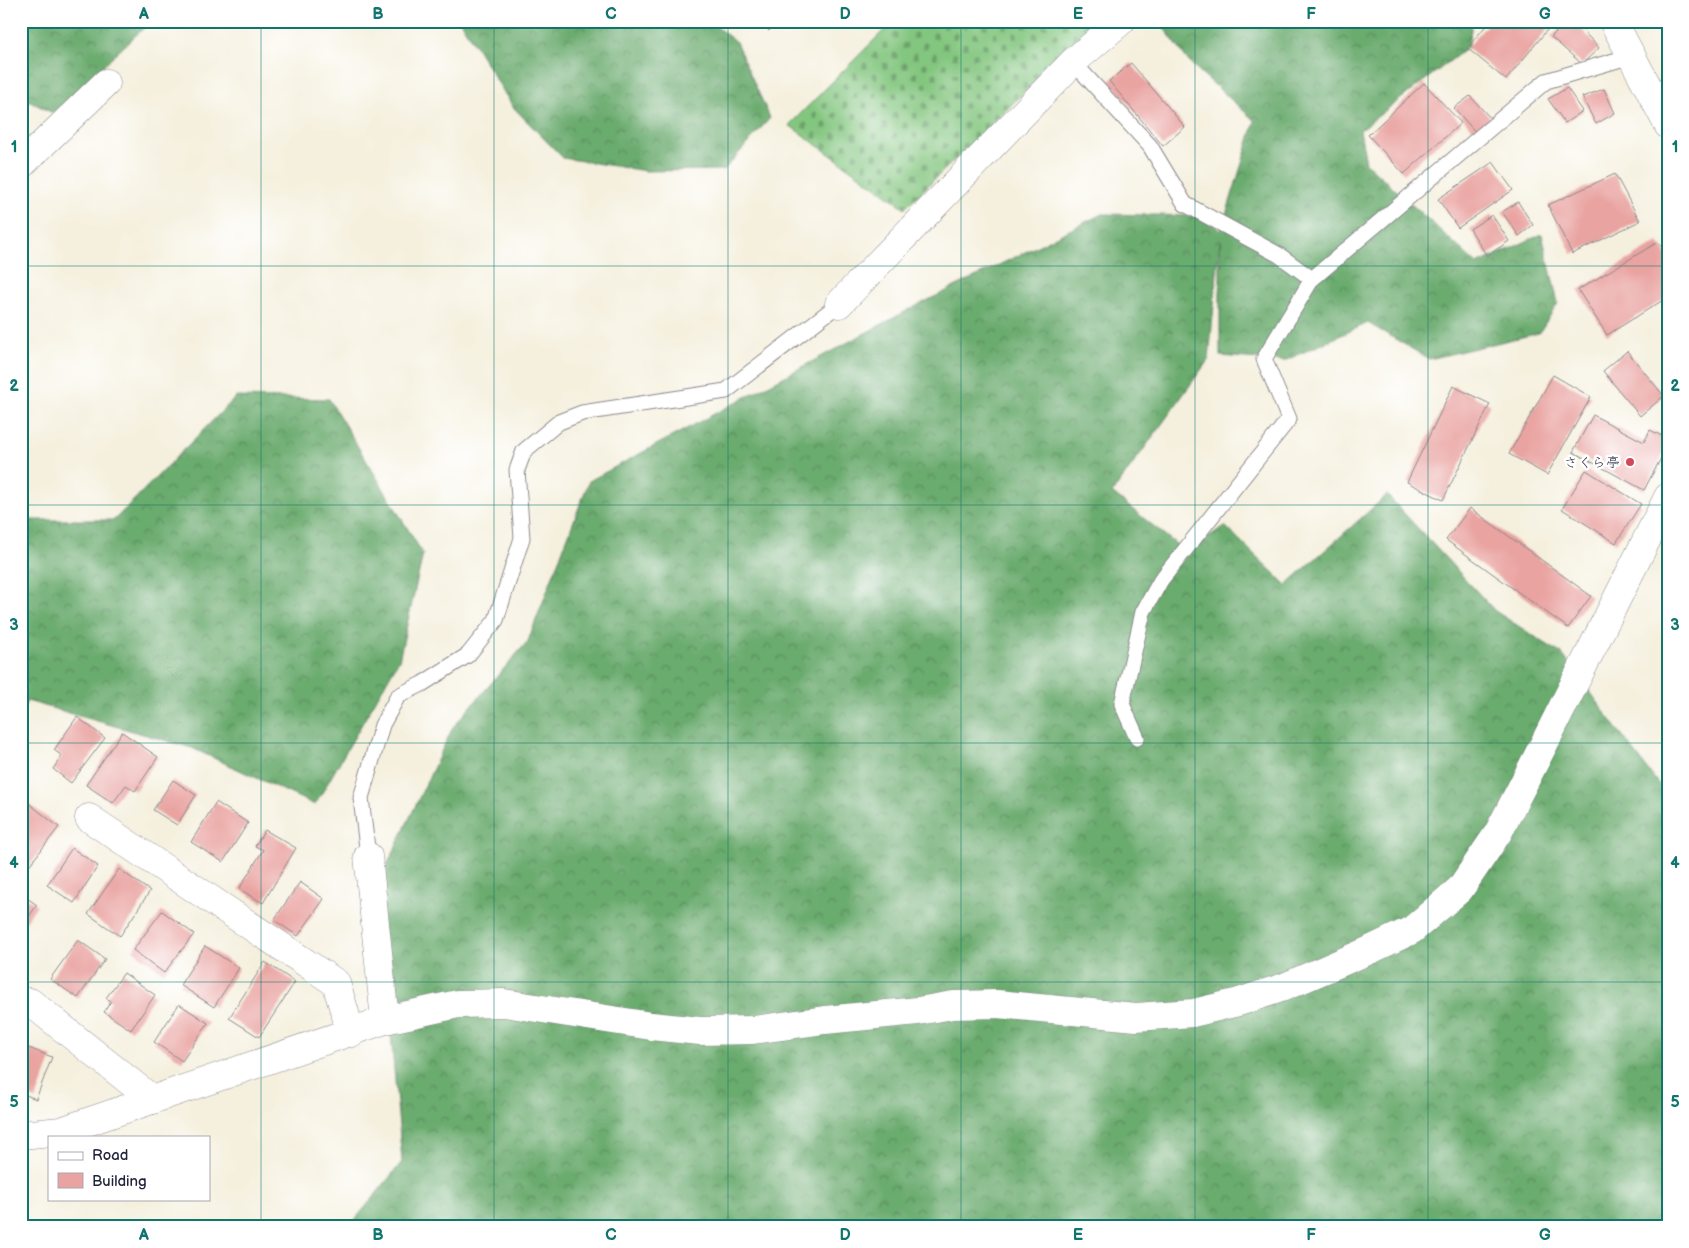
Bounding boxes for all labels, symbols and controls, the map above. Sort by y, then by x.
text: A [138,5,149,24]
text: B [372,5,384,24]
text: C [605,5,617,24]
text: D [839,5,851,24]
text: E [1073,5,1083,24]
text: F [1306,5,1316,24]
text: G [1539,5,1551,24]
text: 1 [11,138,17,157]
text: 1 [1672,138,1678,157]
text: 2 [9,377,19,396]
text: 2 [1670,377,1680,396]
place label: さくら亭 [1564,454,1620,471]
marker: さくら亭 [1624,456,1636,468]
text: 3 [9,616,19,635]
text: 3 [1670,616,1680,635]
text: 4 [9,854,19,873]
text: 4 [1670,854,1680,873]
text: 5 [9,1093,19,1112]
text: 5 [1670,1093,1680,1112]
legend [48,1136,210,1200]
text: Road [92,1146,128,1165]
text: Building [92,1172,147,1191]
text: A [138,1226,149,1245]
text: B [372,1226,384,1245]
text: C [605,1226,617,1245]
text: D [839,1226,851,1245]
text: E [1073,1226,1083,1245]
text: F [1306,1226,1316,1245]
text: G [1539,1226,1551,1245]

